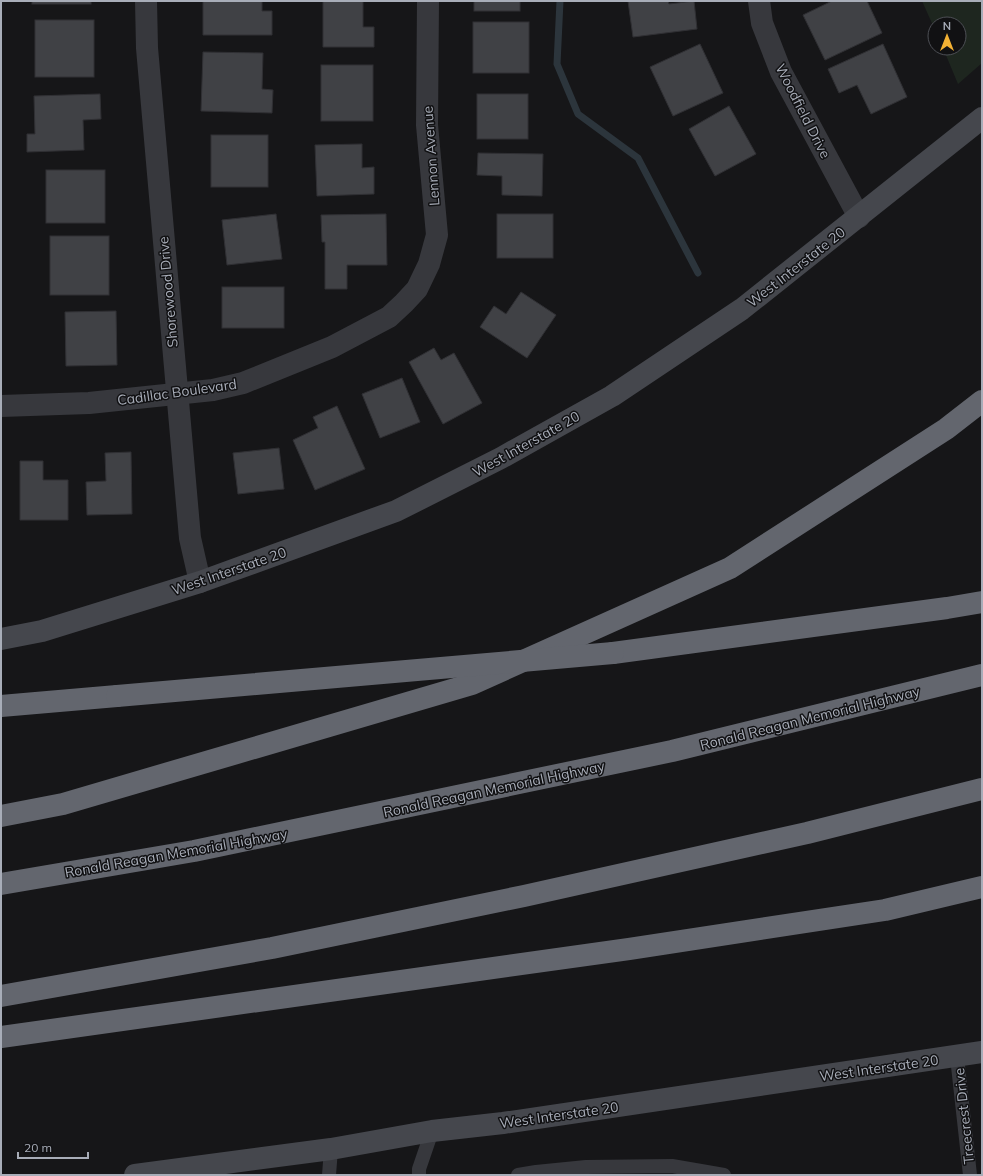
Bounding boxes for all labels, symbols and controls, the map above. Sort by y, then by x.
north arrow [927,16,967,56]
text: N [943,19,951,33]
street label: Woodfield Drive [771,61,835,161]
street label: Lennon Avenue [419,105,443,207]
street label: West Interstate 20 [743,223,849,311]
street label: Shorewood Drive [154,236,182,348]
street label: Cadillac Boulevard [116,375,238,409]
street label: West Interstate 20 [469,407,583,481]
street label: West Interstate 20 [169,543,289,599]
street label: Ronald Reagan Memorial Highway [698,682,922,754]
street label: Ronald Reagan Memorial Highway [382,757,607,821]
street label: Ronald Reagan Memorial Highway [63,824,289,881]
street label: West Interstate 20 [818,1051,940,1085]
street label: Treecrest Drive [950,1067,978,1165]
street label: West Interstate 20 [498,1098,620,1132]
scale bar [18,1134,88,1160]
text: 20 m [24,1140,52,1155]

